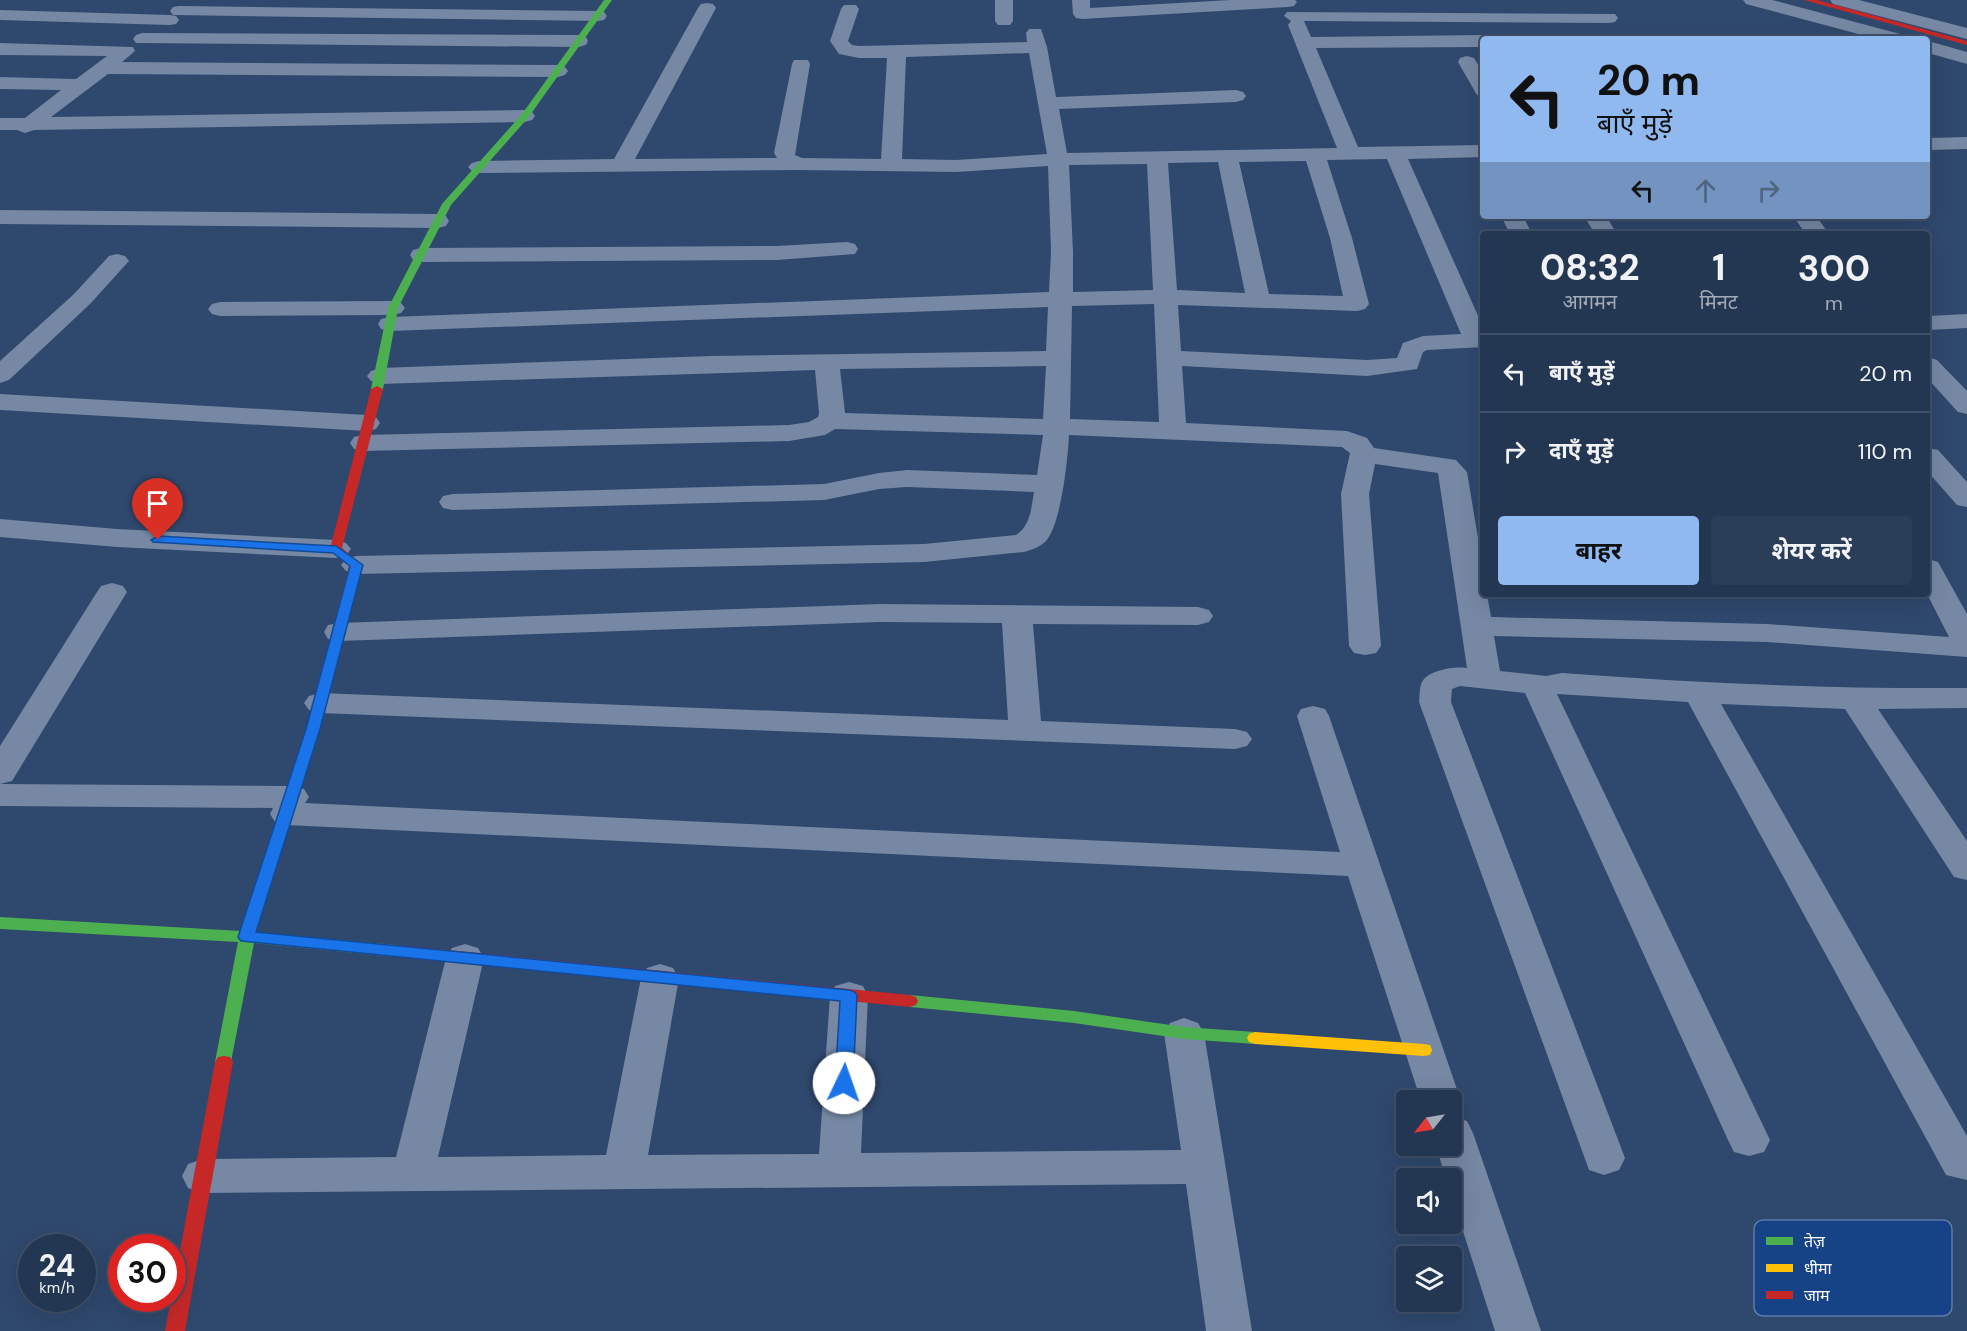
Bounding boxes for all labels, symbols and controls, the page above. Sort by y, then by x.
text: 20 m [1597,53,1700,108]
icon: left [1498,60,1576,138]
text: बाएँ मुड़ें [1597,106,1672,141]
icon: left [1626,174,1659,207]
icon: ahead [1689,174,1722,207]
icon: right [1752,174,1785,207]
text: 08:32 [1540,244,1640,291]
text: 1 [1712,244,1725,291]
text: 300 [1798,245,1870,292]
text: आगमन [1562,289,1617,315]
text: मिनट [1700,289,1738,315]
text: m [1825,290,1843,316]
icon: left [1498,357,1531,390]
text: बाएँ मुड़ें [1549,358,1615,387]
text: 20 m [1859,359,1912,388]
icon: right [1498,435,1531,468]
text: दाएँ मुड़ें [1549,436,1613,465]
text: 110 m [1858,437,1912,466]
pin [132,478,183,540]
icon: arrive [141,487,174,520]
button: बाहर [1498,516,1699,585]
button: शेयर करें [1711,516,1912,585]
position arrow [812,1051,876,1115]
north arrow [1396,1090,1462,1156]
map controls [1396,1090,1462,1312]
button: sound [1396,1168,1462,1234]
legend [1754,1220,1952,1316]
text: तेज़ [1804,1231,1826,1252]
speed limit sign: 30 [108,1234,186,1312]
text: 24 [39,1246,75,1285]
button: layers [1396,1246,1462,1312]
text: धीमा [1804,1258,1833,1279]
text: km/h [39,1278,75,1298]
text: जाम [1804,1285,1830,1306]

